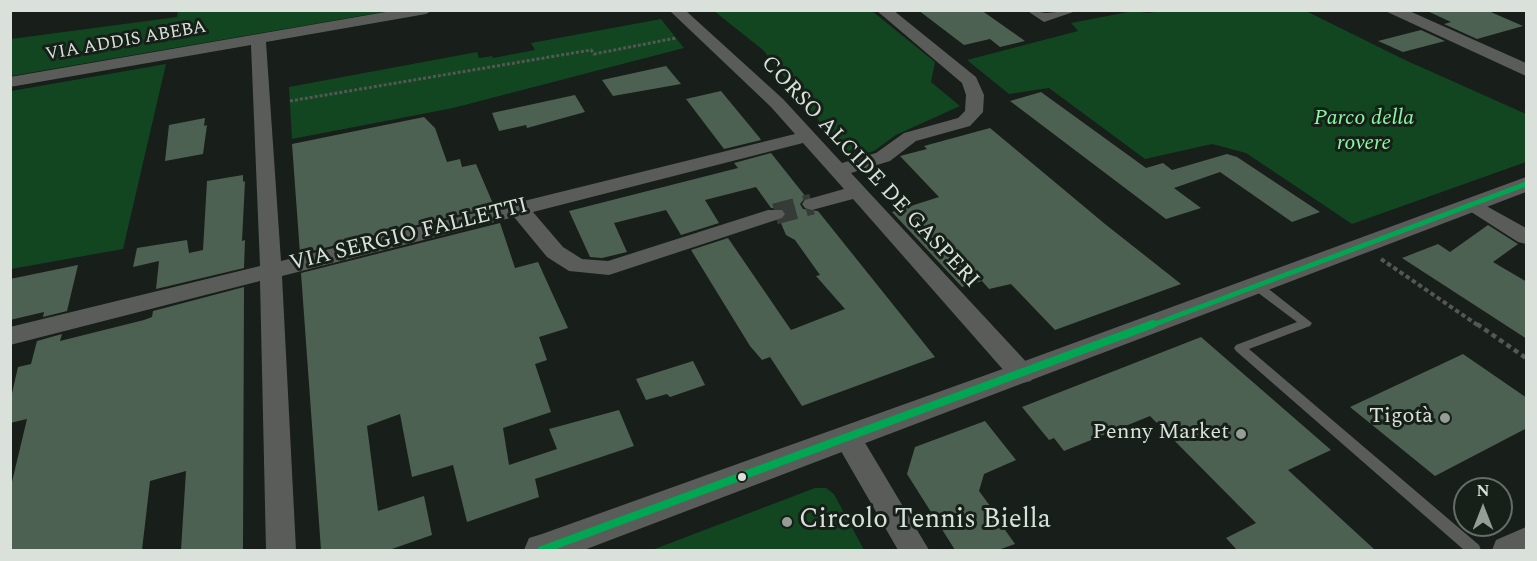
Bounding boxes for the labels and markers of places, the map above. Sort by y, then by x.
place label: Tigotà [1369,405,1433,431]
marker: Tigotà [1438,411,1452,425]
place label: Penny Market [1092,421,1229,447]
marker: Penny Market [1234,427,1248,441]
unlabelled marker [736,471,748,483]
place label: Circolo Tennis Biella [799,506,1051,538]
marker: Circolo Tennis Biella [780,515,794,529]

